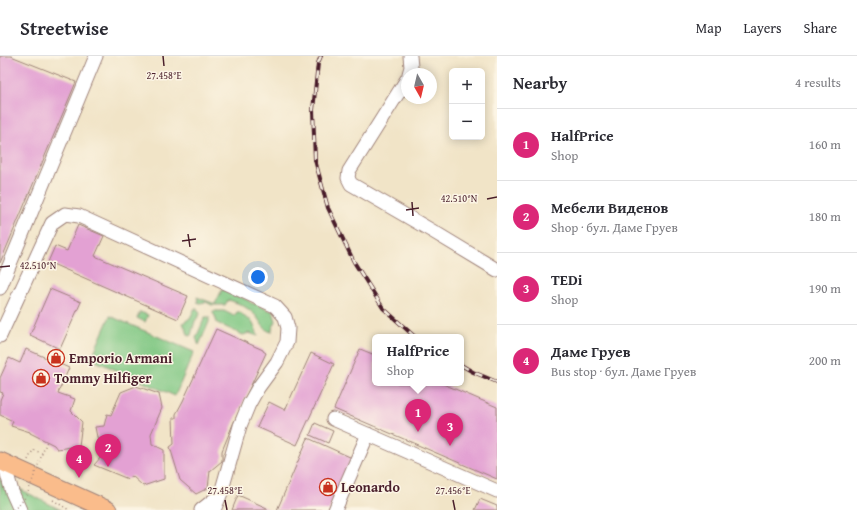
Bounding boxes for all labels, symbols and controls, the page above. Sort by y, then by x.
text: Streetwise [20,14,109,42]
text: Map [696,18,722,38]
text: Layers [744,18,782,38]
text: Share [804,18,837,38]
text: 27.458°E [146,68,182,83]
north arrow [401,68,437,104]
map controls [449,68,485,140]
button: + [449,68,485,104]
text: Nearby [513,70,567,95]
text: 4 results [795,73,841,92]
button: − [449,104,485,140]
text: HalfPrice [551,125,614,146]
text: 1 [523,135,529,154]
text: 160 m [809,135,841,154]
text: Shop [551,146,578,165]
text: 42.510°N [441,191,478,206]
text: Мебели Виденов [551,197,668,218]
text: 2 [523,207,529,226]
text: 180 m [809,207,841,226]
text: Shop · бул. Даме Груев [551,218,678,237]
text: 42.510°N [20,258,57,273]
your location [248,267,268,287]
text: TEDi [551,269,582,290]
text: 3 [523,279,529,298]
text: 190 m [809,279,841,298]
text: Shop [551,290,578,309]
popup [372,334,464,386]
text: HalfPrice [387,340,449,361]
text: Даме Груев [551,341,631,362]
shop icon: Emporio Armani [46,348,66,368]
place label: Emporio Armani [69,348,173,368]
text: 4 [523,351,529,370]
text: 200 m [809,351,841,370]
text: Shop [387,361,414,380]
text: Bus stop · бул. Даме Груев [551,362,696,381]
shop icon: Tommy Hilfiger [31,368,51,388]
place label: Tommy Hilfiger [54,368,152,388]
pin: 1 [405,399,431,432]
pin: 3 [437,413,463,446]
pin: 2 [95,434,121,467]
pin: 4 [66,445,92,478]
shop icon: Leonardo [318,477,338,497]
place label: Leonardo [341,477,400,497]
text: 27.458°E [207,483,243,498]
text: 27.456°E [435,483,471,498]

